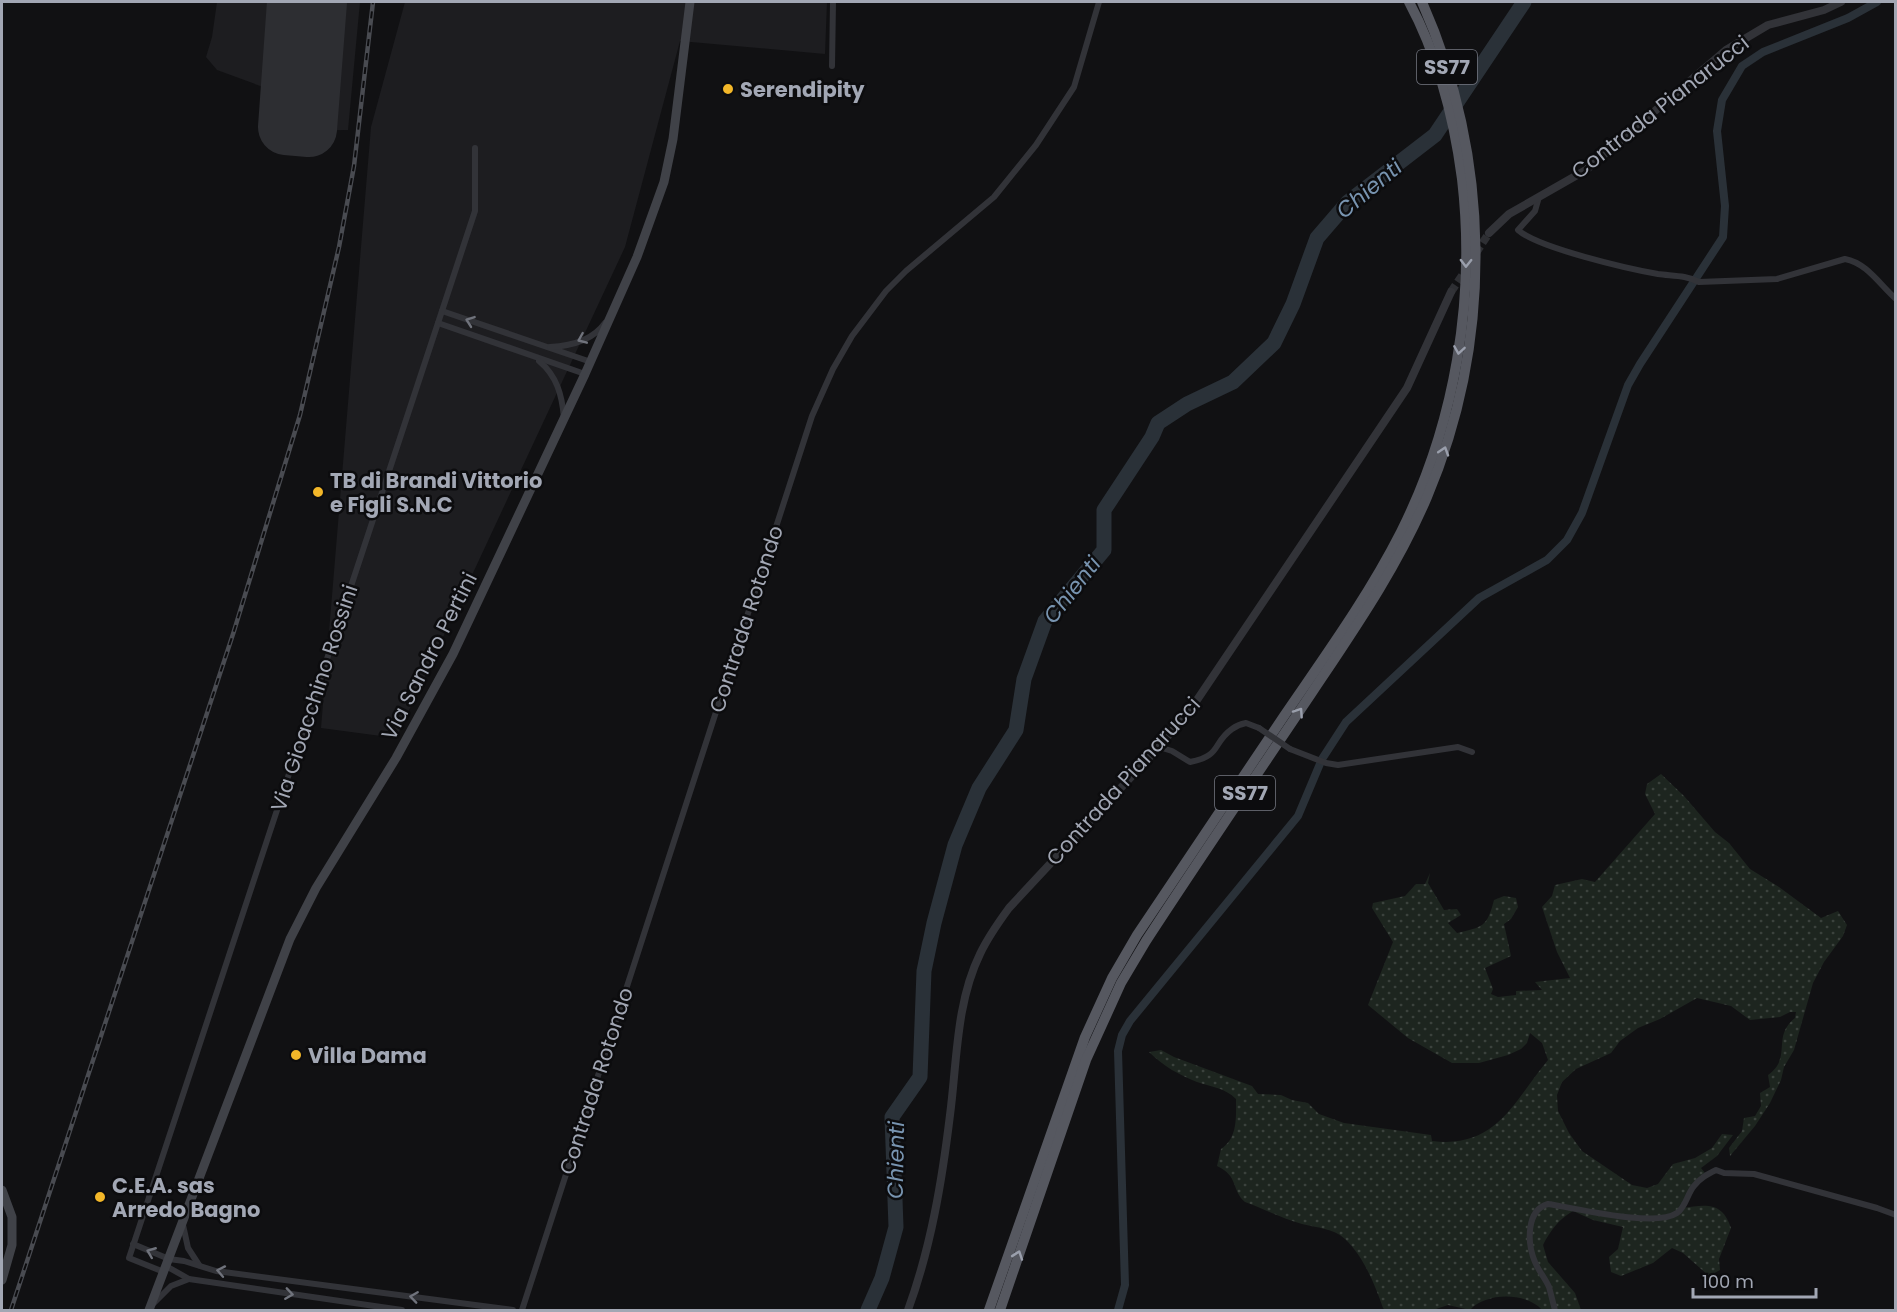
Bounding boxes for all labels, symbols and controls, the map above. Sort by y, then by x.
street label: Contrada Pianarucci [1565,29,1755,185]
road number: SS77 [1417,50,1477,84]
place label: Serendipity [740,75,865,104]
marker: Serendipity [721,82,735,96]
water label: Chienti [1329,152,1409,226]
one-way arrow [1460,258,1472,267]
one-way arrow [465,316,476,328]
one-way arrow [578,332,589,344]
one-way arrow [1453,346,1465,355]
one-way arrow [1437,446,1449,457]
place label: TB di Brandi Vittorio e Figli S.N.C [330,466,542,519]
marker: TB di Brandi Vittorio e Figli S.N.C [311,485,325,499]
street label: Contrada Rotondo [702,522,790,716]
water label: Chienti [1036,549,1108,630]
street label: Via Sandro Pertini [374,567,484,745]
street label: Via Gioacchino Rossini [264,581,364,815]
street label: Contrada Pianarucci [1039,690,1207,872]
one-way arrow [1291,708,1302,719]
road number: SS77 [1215,776,1275,810]
street label: Contrada Rotondo [552,984,640,1178]
place label: Villa Dama [308,1041,427,1070]
marker: Villa Dama [289,1048,303,1062]
water label: Chienti [880,1120,912,1199]
place label: C.E.A. sas Arredo Bagno [112,1171,260,1224]
marker: C.E.A. sas Arredo Bagno [93,1190,107,1204]
one-way arrow [146,1247,157,1259]
one-way arrow [1011,1250,1024,1261]
scale bar [1693,1261,1816,1299]
one-way arrow [216,1265,226,1278]
text: 100 m [1702,1269,1754,1294]
one-way arrow [284,1287,293,1299]
one-way arrow [409,1292,418,1304]

